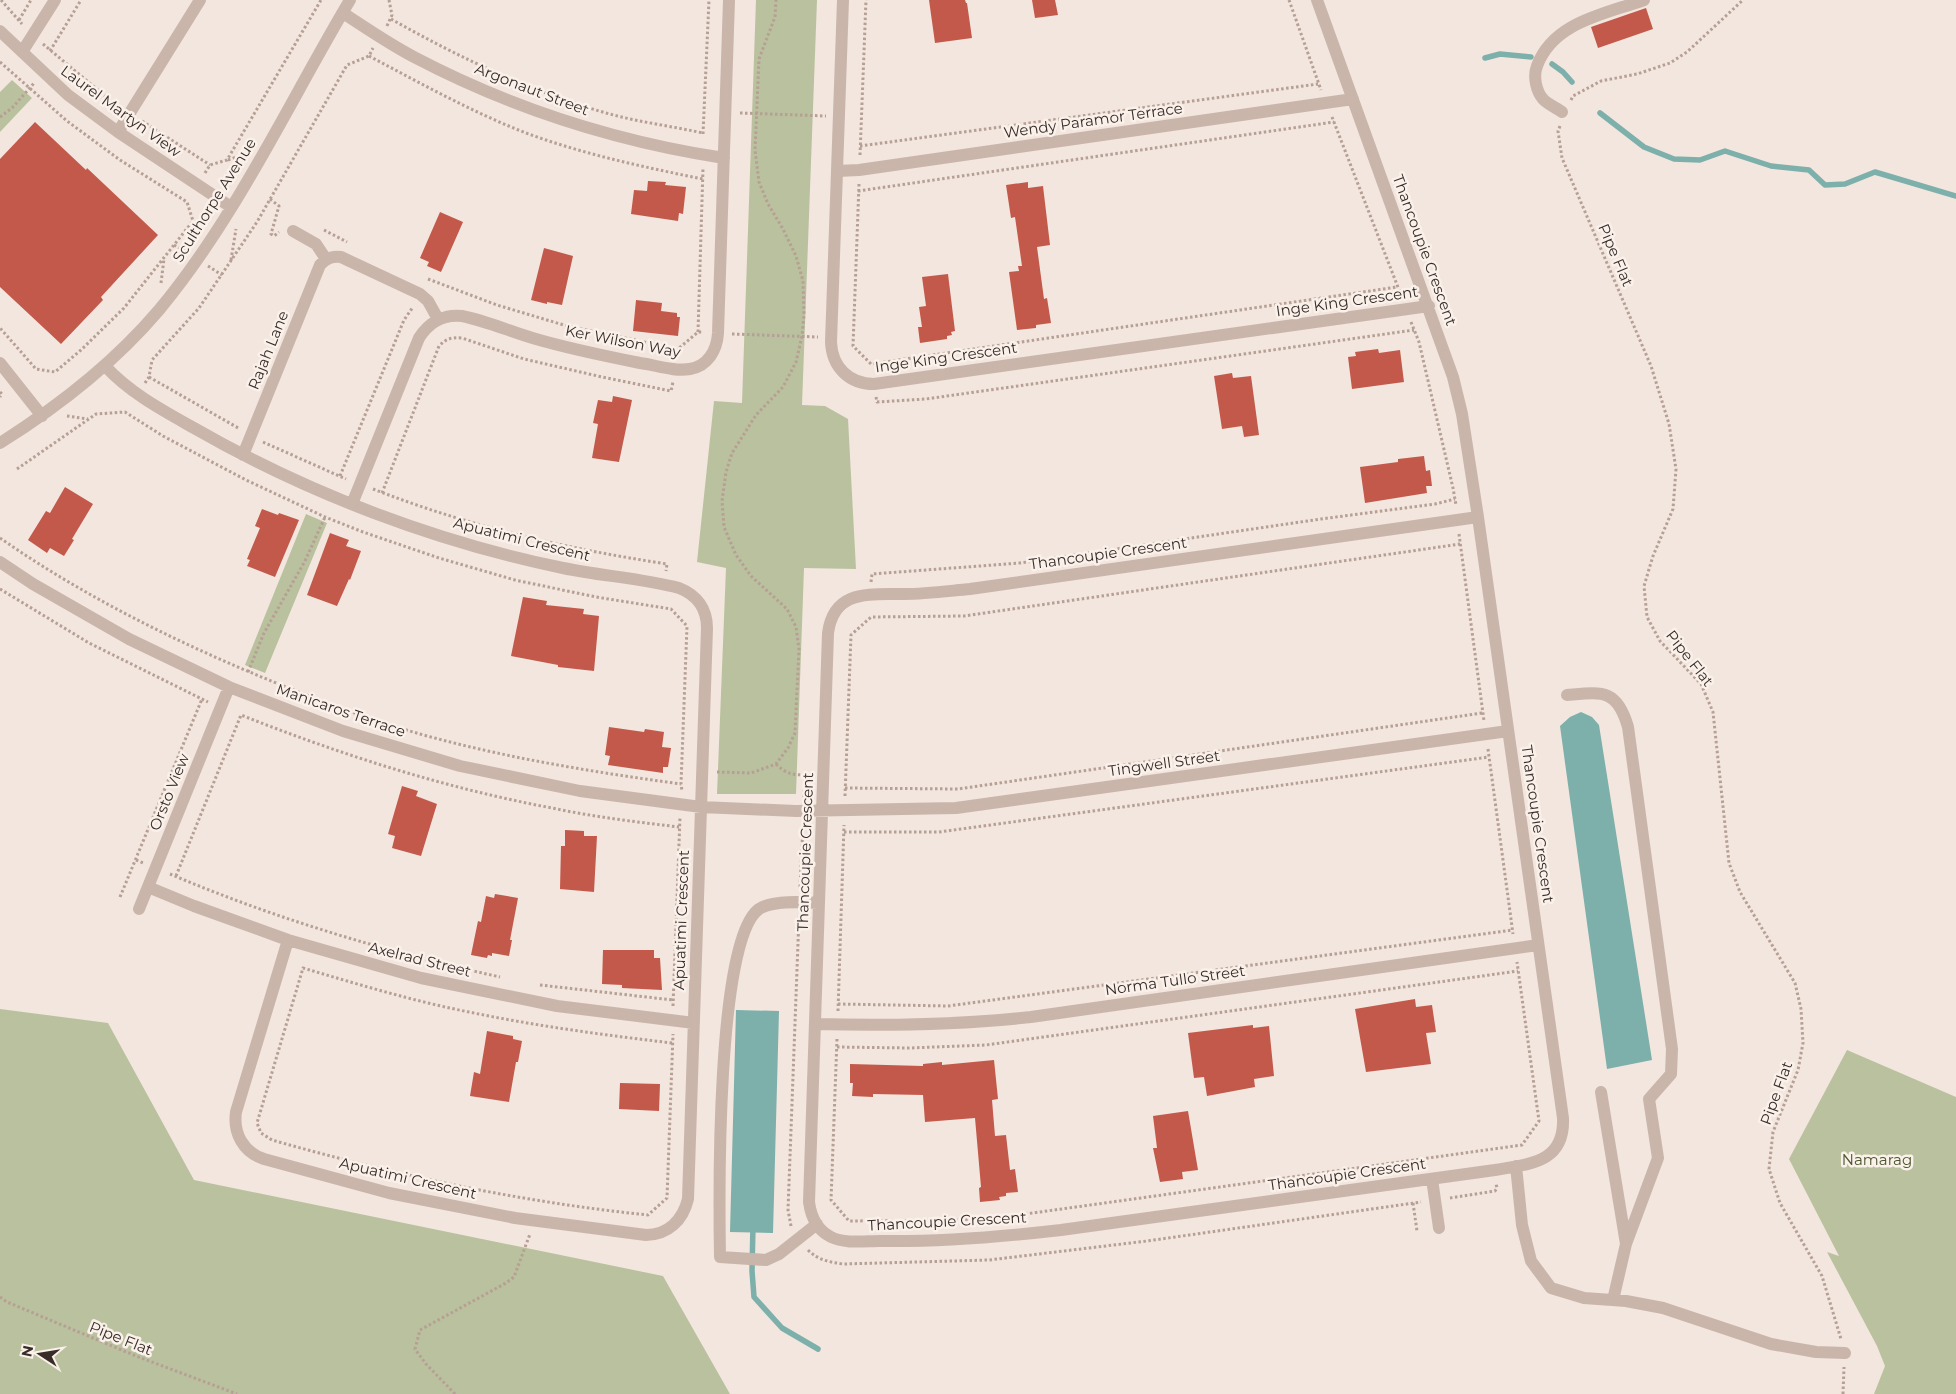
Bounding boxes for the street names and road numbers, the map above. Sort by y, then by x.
street label: Argonaut Street [472,59,592,119]
street label: Laurel Martyn View [57,61,186,162]
street label: Wendy Paramor Terrace [1002,98,1184,142]
street label: Sculthorpe Avenue [168,134,260,266]
street label: Thancoupie Crescent [1389,172,1461,328]
street label: Pipe Flat [1594,221,1638,289]
street label: Inge King Crescent [1275,282,1419,320]
street label: Rajah Lane [244,308,292,392]
street label: Ker Wilson Way [564,321,683,362]
street label: Inge King Crescent [874,338,1018,376]
street label: Apuatimi Crescent [452,513,592,565]
street label: Thancoupie Crescent [1028,533,1188,573]
street label: Pipe Flat [1662,626,1718,690]
street label: Manicaros Terrace [274,679,408,741]
street label: Thancoupie Crescent [1518,744,1558,904]
street label: Tingwell Street [1107,746,1221,780]
street label: Orsto View [145,750,193,833]
street label: Thancoupie Crescent [793,772,817,932]
street label: Apuatimi Crescent [669,850,693,990]
street label: Axelrad Street [367,937,473,981]
street label: Norma Tullo Street [1104,961,1246,999]
street label: Pipe Flat [1756,1059,1796,1127]
street label: Apuatimi Crescent [338,1153,478,1203]
street label: Thancoupie Crescent [1267,1154,1427,1194]
street label: Thancoupie Crescent [867,1207,1027,1235]
street label: Pipe Flat [87,1317,155,1359]

